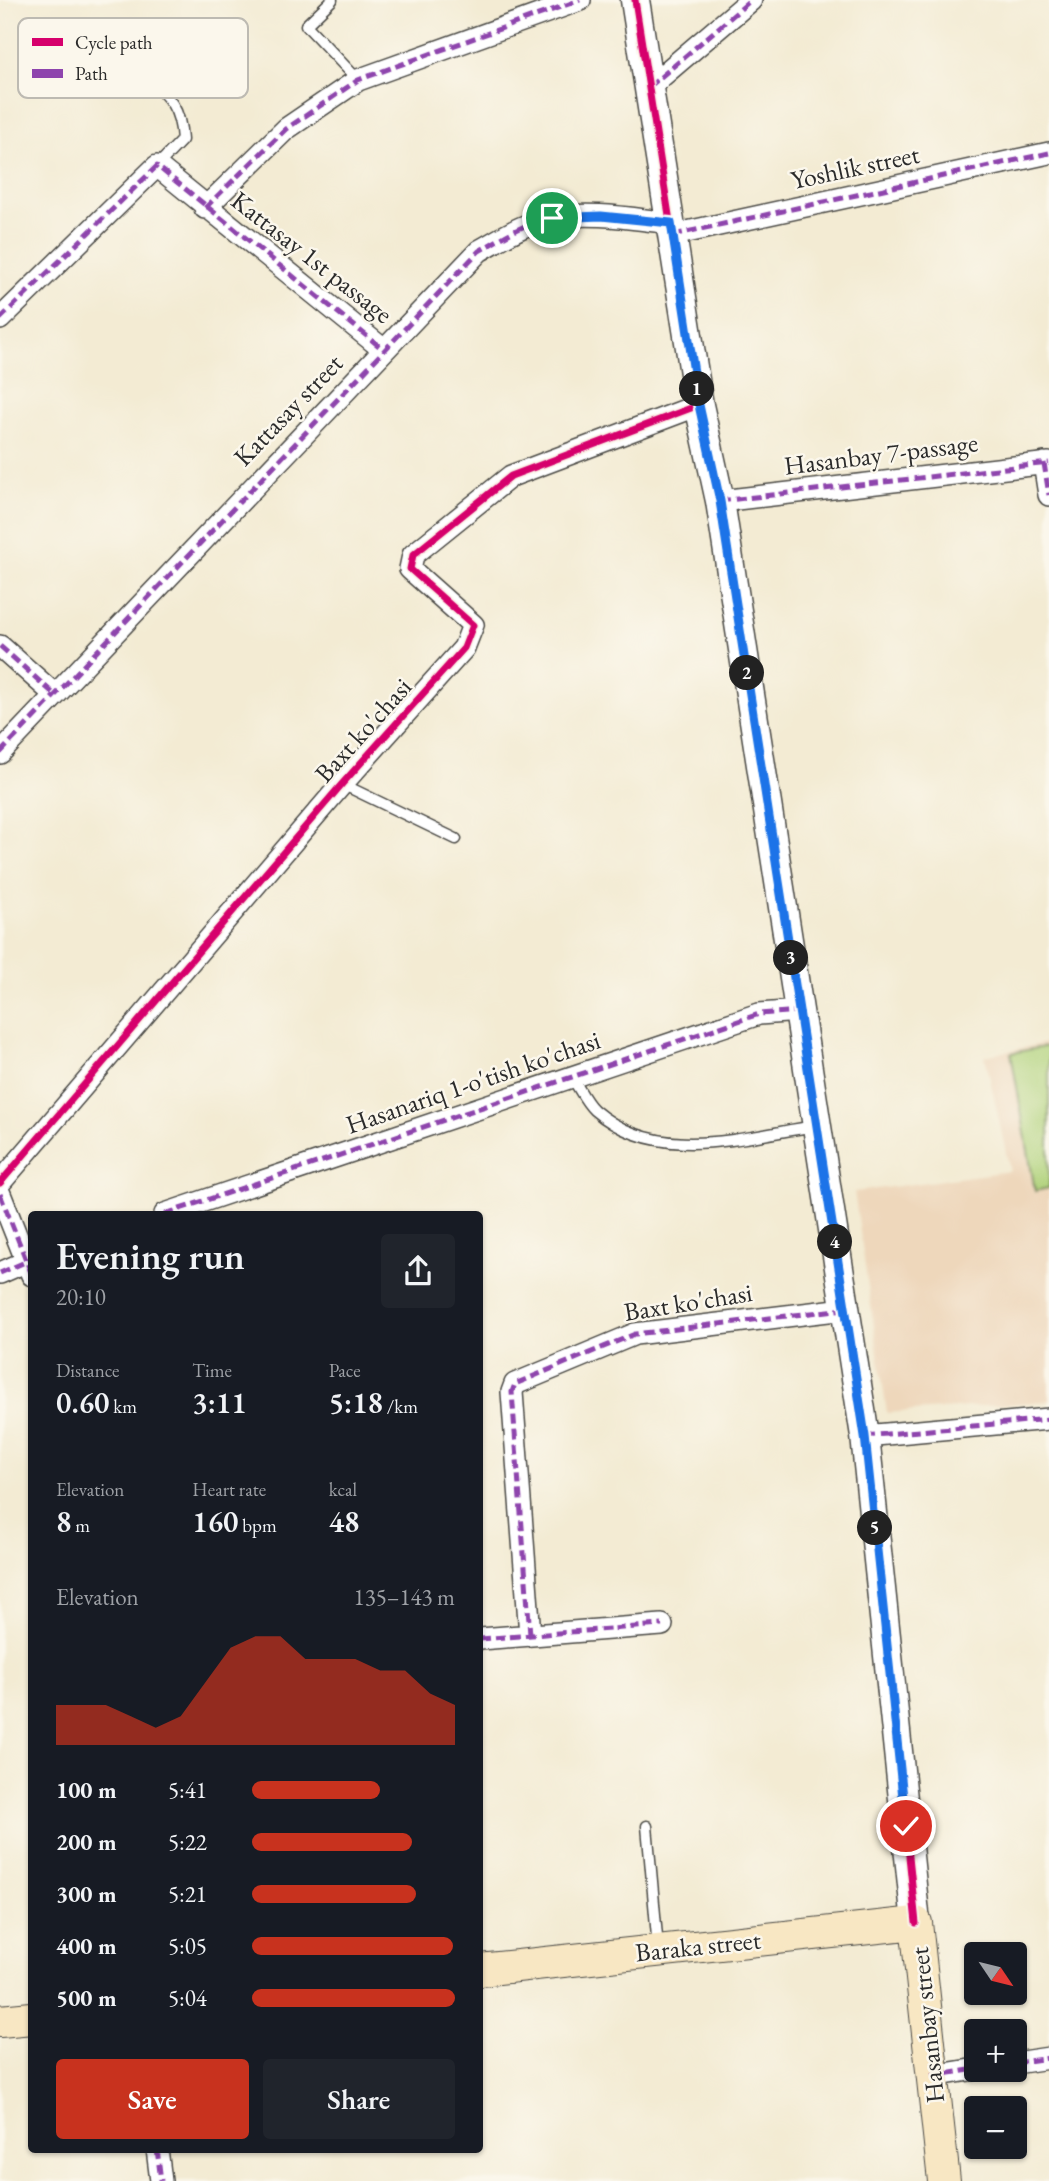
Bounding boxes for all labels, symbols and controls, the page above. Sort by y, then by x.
legend [18,18,248,98]
text: Cycle path [75,30,153,55]
text: Path [75,61,108,86]
street label: Yoshlik street [788,137,922,197]
street label: Kattasay 1st passage [224,183,400,331]
pin [522,188,582,248]
icon: arrive [533,199,571,237]
street label: Kattasay street [226,347,350,473]
pin: 1 [680,372,714,406]
text: 1 [691,376,702,401]
street label: Hasanbay 7-passage [782,425,980,483]
pin: 2 [730,656,764,690]
text: 2 [741,660,752,685]
street label: Baxt ko'chasi [307,670,419,790]
pin: 3 [774,940,808,976]
text: 3 [785,945,796,970]
street label: Hasanariq 1-o'tish ko'chasi [341,1023,605,1141]
pin: 4 [818,1224,852,1260]
text: 4 [829,1229,840,1254]
text: Evening run [56,1231,245,1280]
button: share [381,1234,455,1308]
street label: Baxt ko'chasi [621,1275,755,1329]
text: 20:10 [56,1282,106,1312]
text: Distance [56,1358,119,1383]
text: Time [192,1358,232,1383]
text: Pace [329,1358,361,1383]
text: 0.60 [56,1383,109,1422]
text: 3:11 [192,1383,247,1422]
text: 5:18 [329,1383,383,1422]
text: km [109,1394,137,1419]
text: /km [383,1394,418,1419]
text: Elevation [56,1477,124,1502]
text: Heart rate [192,1477,266,1502]
text: kcal [329,1477,357,1502]
text: 8 [56,1502,71,1541]
text: 160 [192,1502,239,1541]
text: 48 [329,1502,359,1541]
pin: 5 [858,1510,892,1546]
text: m [71,1513,90,1538]
text: bpm [239,1513,277,1538]
text: 5 [869,1515,880,1540]
text: Elevation [56,1582,139,1612]
text: 135–143 m [354,1582,455,1612]
text: 100 m [56,1775,117,1805]
text: 5:41 [168,1775,207,1805]
pin [876,1796,936,1856]
icon: check [887,1807,925,1845]
text: 200 m [56,1827,117,1857]
text: 5:22 [168,1827,207,1857]
text: 300 m [56,1879,117,1909]
text: 5:21 [168,1879,207,1909]
street label: Baraka street [634,1923,762,1969]
text: 400 m [56,1931,117,1961]
text: 5:05 [168,1931,207,1961]
north arrow [964,1942,1027,2006]
map controls [964,1942,1027,2159]
street label: Hasanbay street [902,1945,952,2105]
text: 500 m [56,1983,117,2013]
text: 5:04 [168,1983,207,2013]
button: + [964,2019,1027,2082]
button: Save [56,2059,249,2139]
button: Share [263,2059,455,2139]
button: − [964,2096,1027,2159]

